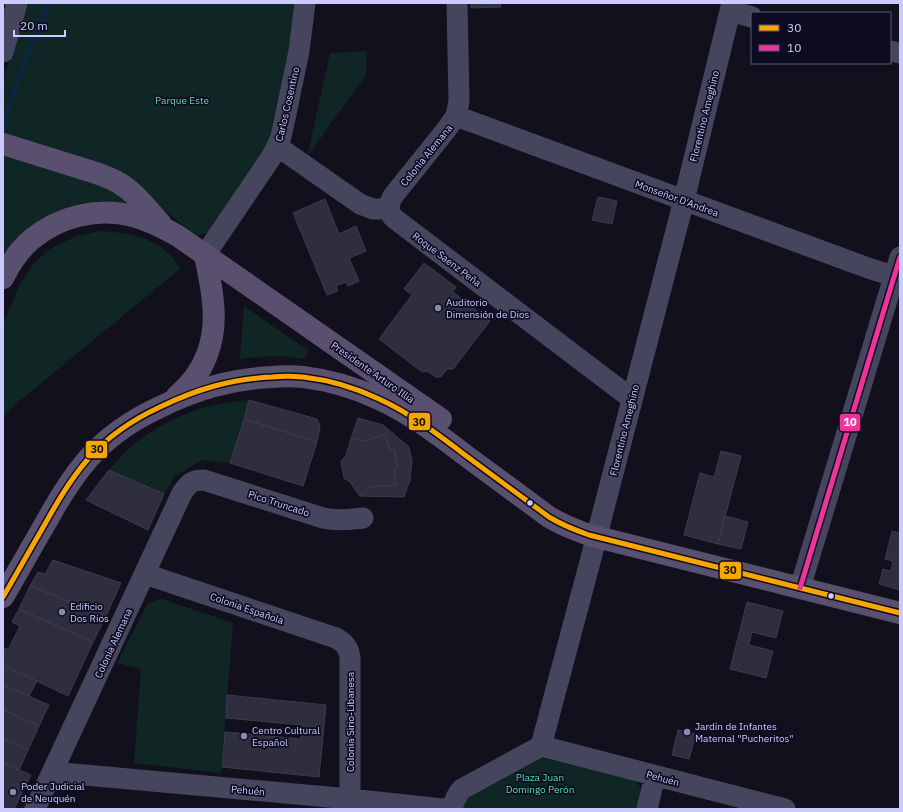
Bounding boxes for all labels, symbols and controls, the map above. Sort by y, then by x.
scale bar [14,12,65,38]
legend [751,12,891,64]
text: 20 m [20,18,48,33]
text: 30 [787,20,801,35]
text: 10 [787,40,801,55]
street label: Carlos Cosentino [273,65,302,143]
street label: Florentino Ameghino [687,69,722,163]
park label: Parque Este [155,94,209,107]
street label: Colonia Alemana [398,121,456,189]
street label: Monseñor D'Andrea [633,177,721,220]
street label: Roque Saenz Peña [410,229,484,290]
place label: Auditorio Dimensión de Dios [446,296,530,321]
marker: Auditorio Dimensión de Dios [433,303,443,313]
street label: Presidente Arturo Illia [328,339,417,406]
street label: Florentino Ameghino [607,383,642,477]
line badge: 30 [408,412,431,431]
line badge: 10 [839,413,861,432]
text: 30 [412,415,426,429]
text: 10 [843,415,857,429]
line badge: 30 [85,440,108,459]
text: 30 [90,442,104,456]
street label: Pico Truncado [247,487,311,520]
unlabelled marker [525,498,535,508]
line badge: 30 [719,561,742,580]
text: 30 [723,563,737,577]
street label: Colonia Española [208,590,286,627]
unlabelled marker [826,591,836,601]
place label: Edificio Dos Ríos [70,600,109,625]
street label: Colonia Alemana [92,606,136,680]
marker: Edificio Dos Ríos [57,607,67,617]
street label: Colonia Sirio-Libanesa [344,671,357,772]
place label: Jardín de Infantes Maternal "Pucheritos" [695,720,794,745]
place label: Centro Cultural Español [252,724,320,749]
marker: Jardín de Infantes Maternal "Pucheritos" [682,727,692,737]
marker: Centro Cultural Español [239,731,249,741]
street label: Pehuén [645,768,681,789]
park label: Plaza Juan Domingo Perón [506,771,574,796]
place label: Poder Judicial de Neuquén [21,780,85,805]
street label: Pehuén [231,783,265,798]
marker: Poder Judicial de Neuquén [8,787,18,797]

